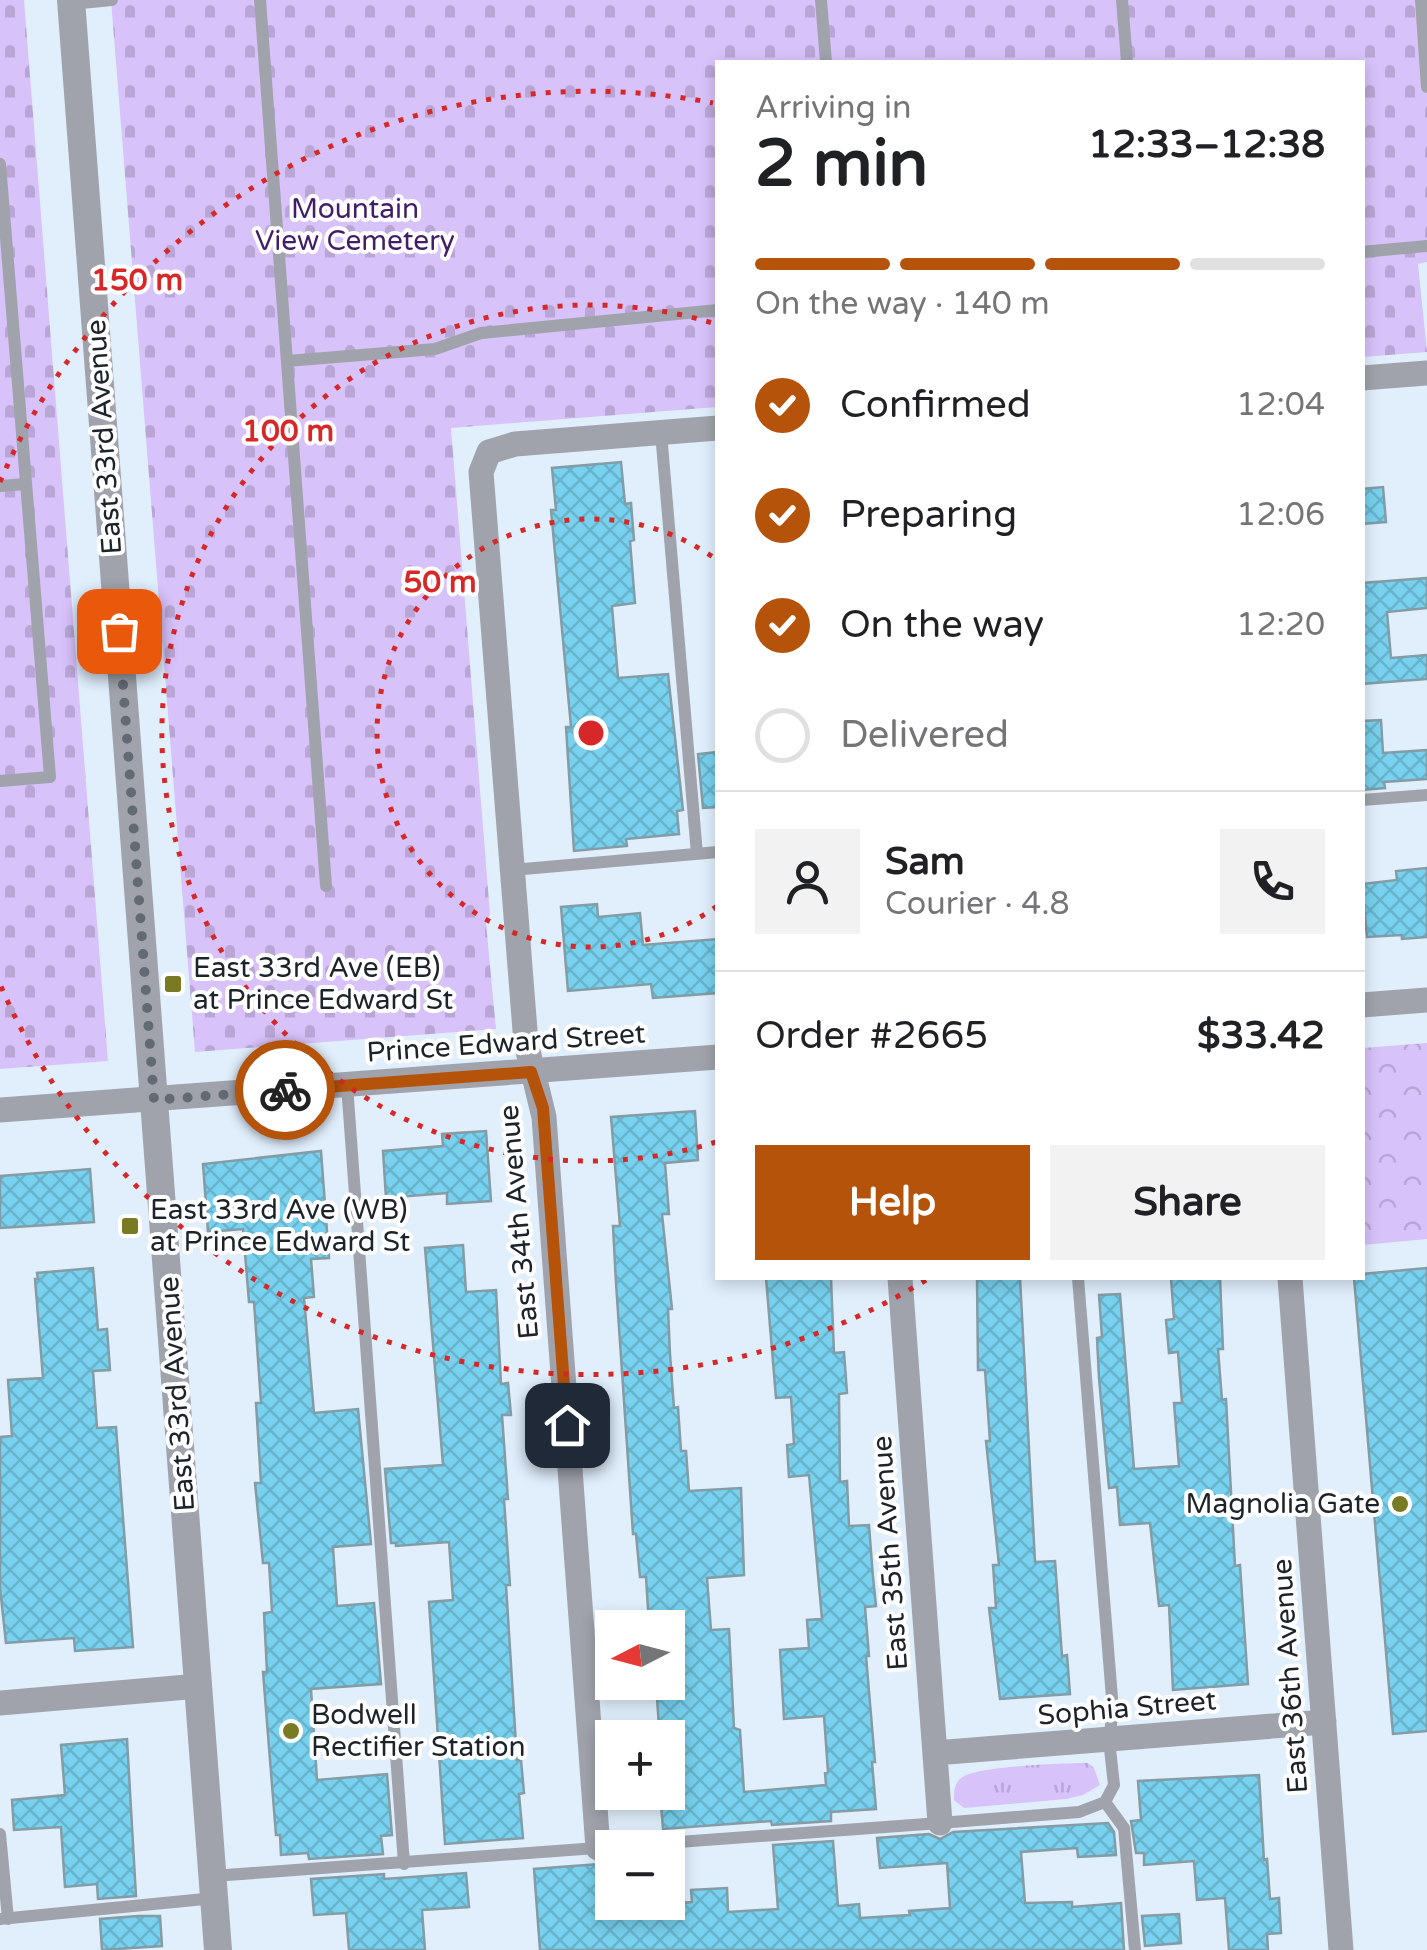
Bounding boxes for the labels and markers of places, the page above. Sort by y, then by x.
pin [77,589,162,674]
centre of rings [573,715,609,751]
place label: East 33rd Ave (EB) at Prince Edward St [193,951,453,1017]
marker: East 33rd Ave (EB) at Prince Edward St [162,973,184,995]
place label: East 33rd Ave (WB) at Prince Edward St [150,1193,410,1259]
marker: East 33rd Ave (WB) at Prince Edward St [119,1215,141,1237]
pin [525,1383,610,1468]
place label: Magnolia Gate [1186,1487,1380,1521]
marker: Magnolia Gate [1389,1493,1411,1515]
place label: Bodwell Rectifier Station [311,1698,526,1764]
marker: Bodwell Rectifier Station [280,1720,302,1742]

